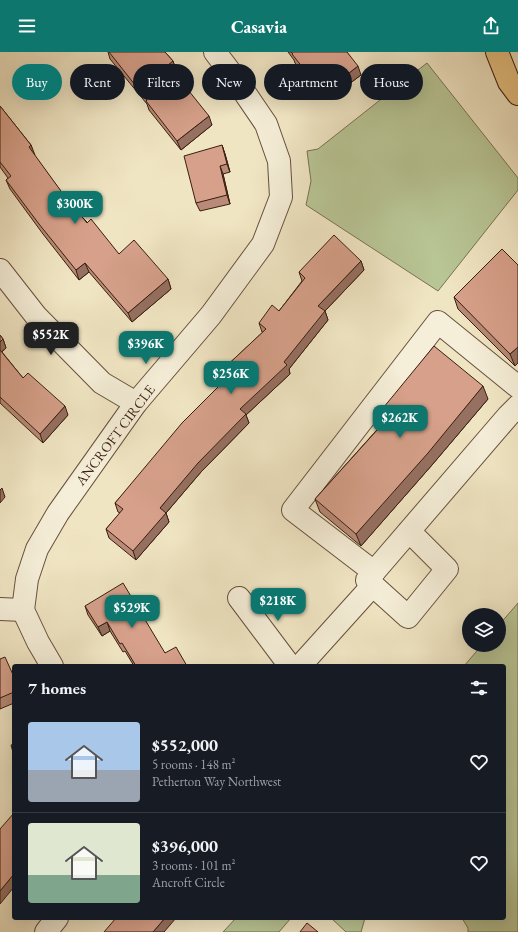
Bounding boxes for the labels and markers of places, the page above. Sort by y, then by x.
pin: $300K [47,191,103,225]
pin: $552K [23,322,79,356]
pin: $396K [118,331,174,365]
pin: $256K [203,361,259,395]
pin: $262K [372,405,428,439]
pin: $218K [250,588,306,622]
pin: $529K [104,595,160,629]

